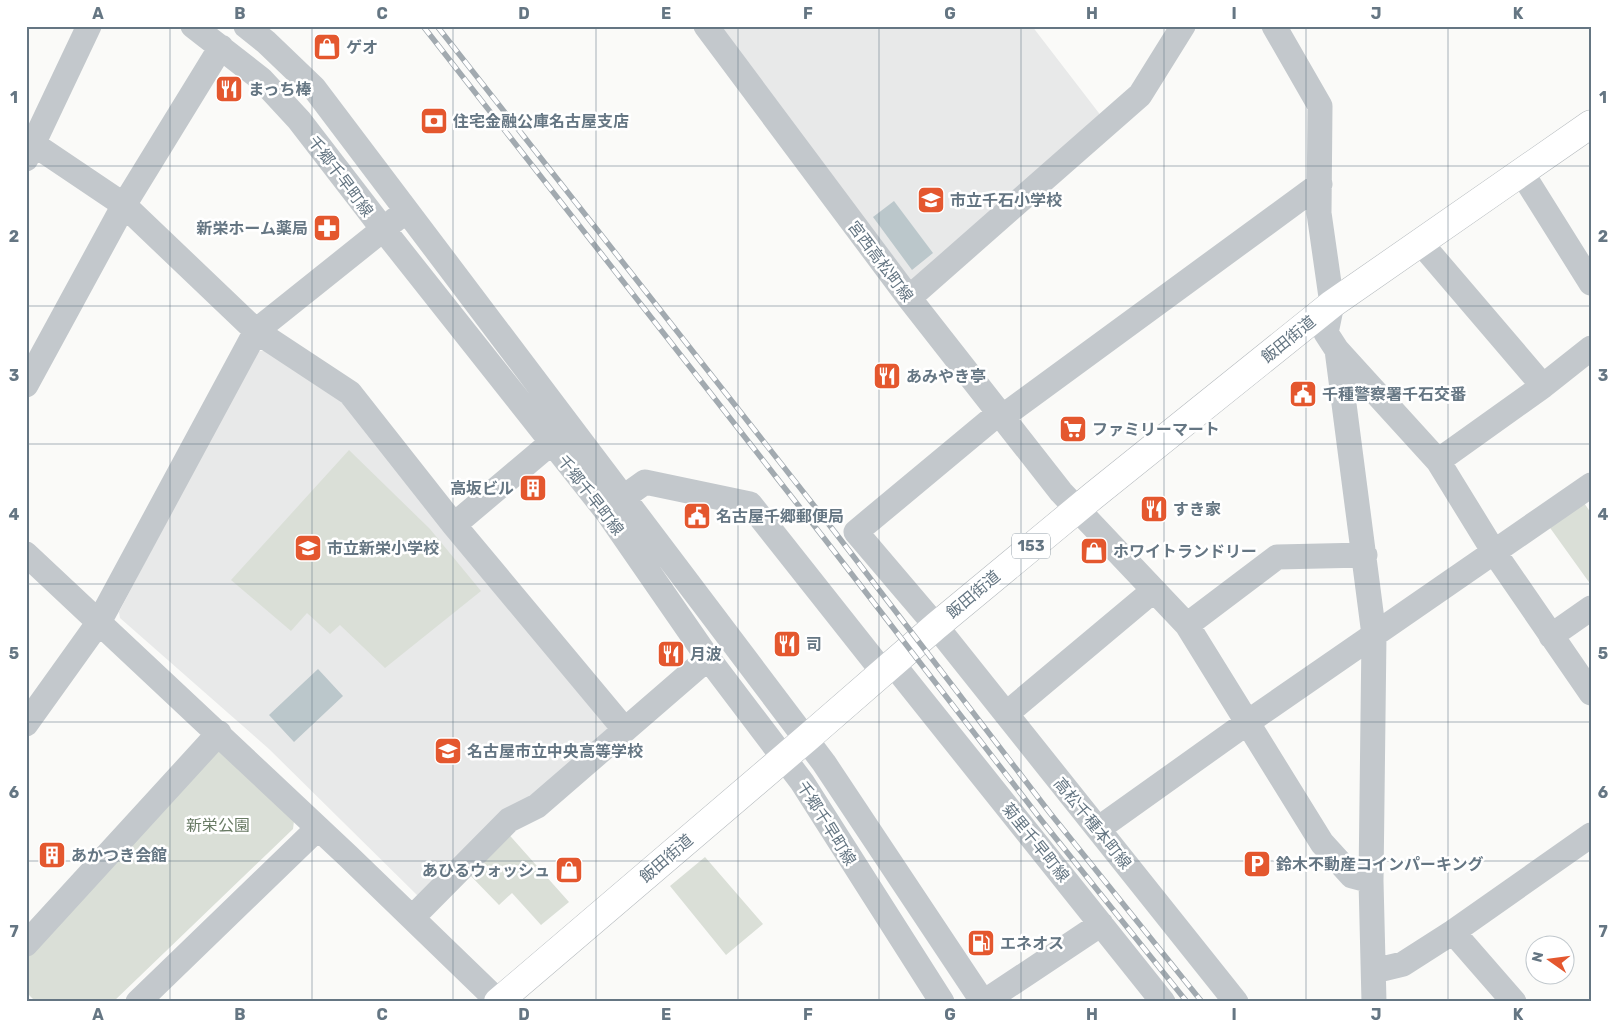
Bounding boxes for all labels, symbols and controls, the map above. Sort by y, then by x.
text: A [92,4,104,23]
text: B [234,4,246,23]
text: C [376,4,388,23]
text: D [518,4,530,23]
text: E [661,4,671,23]
text: F [803,4,813,23]
text: G [944,4,956,23]
text: H [1086,4,1098,23]
text: I [1231,4,1237,23]
text: J [1371,4,1381,23]
text: K [1513,4,1524,23]
shop icon: ゲオ [312,32,342,62]
place label: ゲオ [346,38,378,57]
restaurant icon: まっち棒 [214,74,244,104]
place label: まっち棒 [248,80,311,99]
text: 1 [10,88,18,107]
text: 1 [1599,88,1607,107]
bank icon: 住宅金融公庫名古屋支店 [419,106,449,136]
place label: 住宅金融公庫名古屋支店 [452,112,629,131]
street label: 千郷千早町線 [304,132,377,220]
school or university icon: 市立千石小学校 [916,185,946,215]
place label: 市立千石小学校 [950,191,1062,210]
pharmacy icon: 新栄ホーム薬局 [312,213,342,243]
street label: 宮西高松町線 [844,217,917,305]
place label: 新栄ホーム薬局 [196,219,308,238]
text: 2 [9,227,19,246]
text: 2 [1598,227,1608,246]
street label: 飯田街道 [1257,312,1319,367]
restaurant icon: あみやき亭 [872,361,902,391]
text: 3 [9,366,19,385]
text: 3 [1598,366,1608,385]
place label: あみやき亭 [906,367,986,386]
public building icon: 千種警察署千石交番 [1288,379,1318,409]
place label: 千種警察署千石交番 [1322,385,1466,404]
supermarket icon: ファミリーマート [1058,414,1088,444]
place label: ファミリーマート [1092,420,1220,439]
street label: 千郷千早町線 [554,452,628,539]
building icon: 高坂ビル [518,473,548,503]
place label: 高坂ビル [450,479,514,498]
restaurant icon: すき家 [1139,494,1169,524]
place label: すき家 [1173,500,1221,519]
public building icon: 名古屋千郷郵便局 [682,501,712,531]
text: 4 [9,505,20,524]
text: 4 [1598,505,1609,524]
place label: 名古屋千郷郵便局 [716,507,844,526]
school or university icon: 市立新栄小学校 [293,533,323,563]
road number: 153 [1012,534,1050,558]
shop icon: ホワイトランドリー [1079,536,1109,566]
place label: 市立新栄小学校 [327,539,439,558]
place label: ホワイトランドリー [1113,542,1257,561]
street label: 飯田街道 [943,567,1004,622]
restaurant icon: 司 [772,629,802,659]
place label: 司 [806,635,822,654]
restaurant icon: 月波 [656,639,686,669]
text: 5 [9,644,19,663]
text: 5 [1598,644,1608,663]
place label: 月波 [690,645,722,664]
school or university icon: 名古屋市立中央高等学校 [433,736,463,766]
place label: 名古屋市立中央高等学校 [467,742,643,761]
street label: 高松千種本町線 [1050,774,1135,873]
street label: 千郷千早町線 [793,778,860,869]
text: 6 [9,783,19,802]
text: 6 [1598,783,1608,802]
street label: 菊里千早町線 [998,799,1073,886]
park label: 新栄公園 [186,816,250,835]
street label: 飯田街道 [636,830,697,887]
building icon: あかつき会館 [37,840,67,870]
place label: あかつき会館 [71,846,167,865]
parking icon: 鈴木不動産コインパーキング [1242,849,1272,879]
shop icon: あひるウォッシュ [554,855,584,885]
place label: 鈴木不動産コインパーキング [1276,855,1484,874]
place label: あひるウォッシュ [422,861,550,880]
text: 7 [9,922,19,941]
text: 7 [1598,922,1608,941]
fuel station icon: エネオス [966,928,996,958]
place label: エネオス [1000,934,1064,953]
north arrow [1524,936,1574,986]
text: N [1528,950,1547,964]
text: A [92,1005,104,1024]
text: B [234,1005,246,1024]
text: C [376,1005,388,1024]
text: D [518,1005,530,1024]
text: E [661,1005,671,1024]
text: F [803,1005,813,1024]
text: G [944,1005,956,1024]
text: H [1086,1005,1098,1024]
text: I [1231,1005,1237,1024]
text: J [1371,1005,1381,1024]
text: K [1513,1005,1524,1024]

